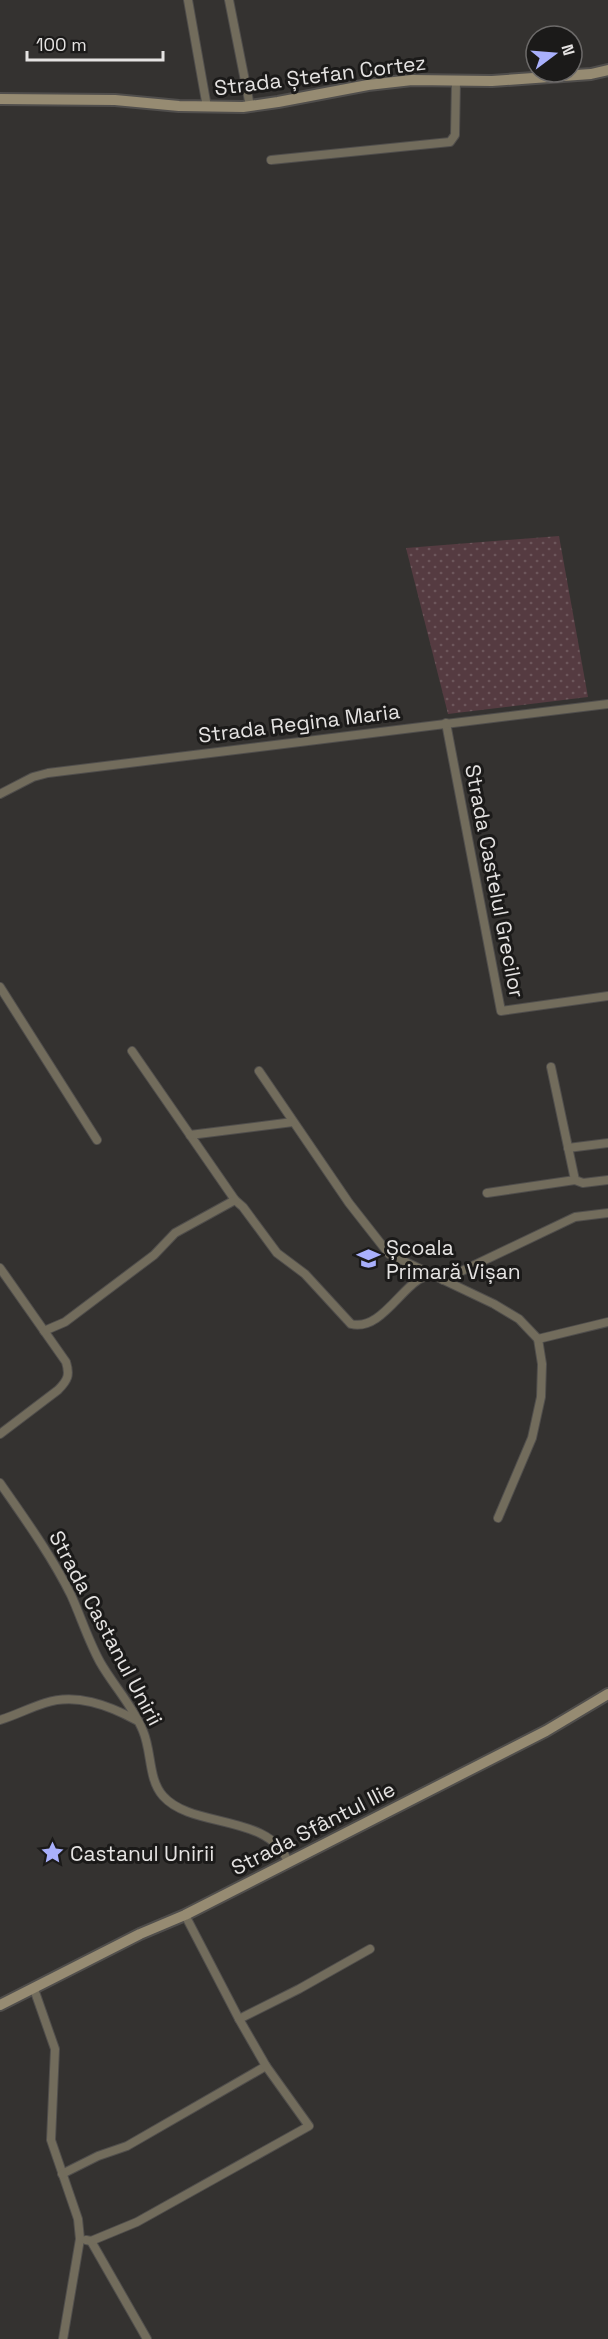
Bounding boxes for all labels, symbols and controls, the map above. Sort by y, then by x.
scale bar [27,24,164,62]
north arrow [524,24,584,84]
text: 100 m [36,33,87,56]
text: N [556,42,580,58]
street label: Strada Ștefan Cortez [213,49,427,101]
street label: Strada Regina Maria [197,697,401,749]
street label: Strada Castelul Grecilor [459,762,531,1000]
place label: Școala Primară Vișan [386,1234,521,1285]
school or university icon: Școala Primară Vișan [355,1246,381,1272]
street label: Strada Castanul Unirii [43,1526,169,1730]
street label: Strada Sfântul Ilie [227,1775,399,1881]
place icon: Castanul Unirii [39,1840,65,1866]
place label: Castanul Unirii [70,1840,214,1867]

